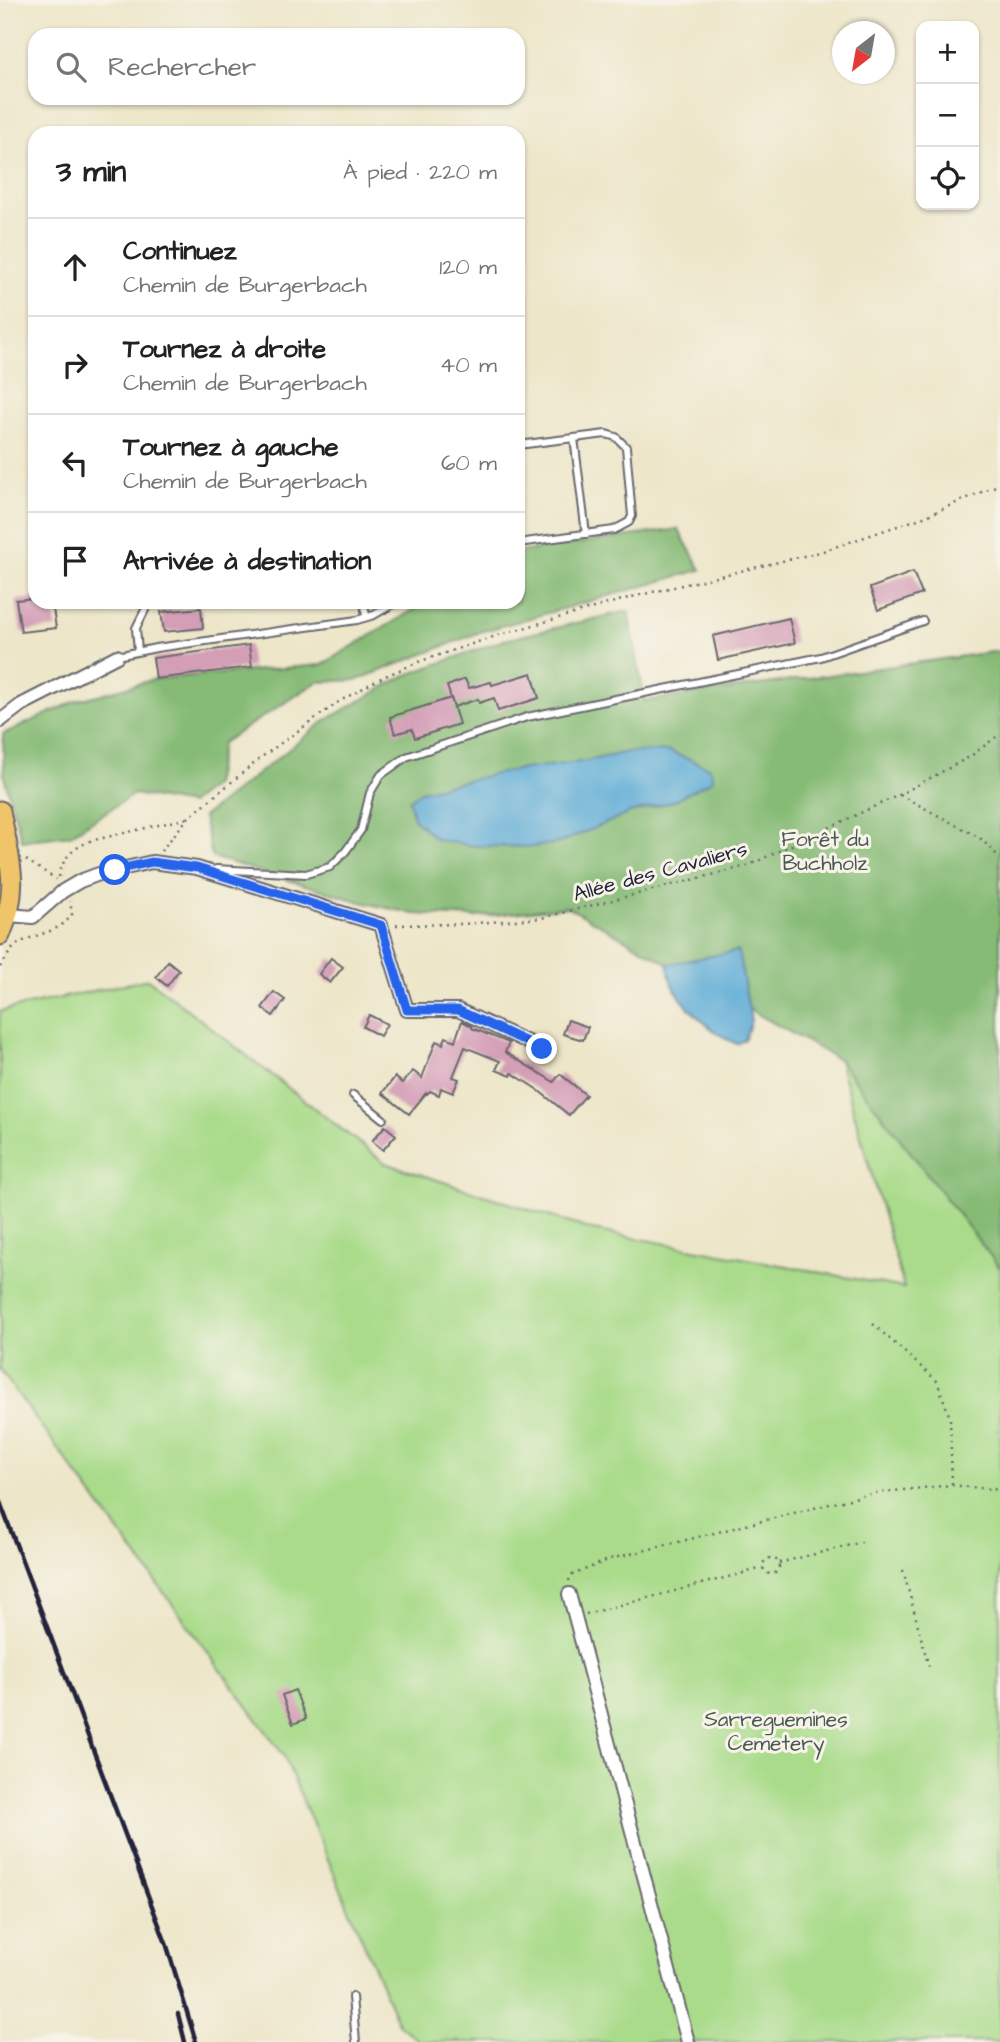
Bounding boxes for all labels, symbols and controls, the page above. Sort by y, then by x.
north arrow [832,21,895,84]
map controls [916,21,979,210]
button: + [916,21,979,84]
search box [28,28,525,105]
icon: search [52,48,90,86]
text: Rechercher [108,49,256,85]
button: − [916,84,979,147]
button: locate [916,147,979,210]
text: 3 min [56,151,126,193]
text: À pied · 220 m [343,156,497,188]
text: Continuez [123,233,237,269]
icon: ahead [56,248,94,286]
text: 120 m [439,251,497,283]
text: Chemin de Burgerbach [123,269,367,301]
text: Tournez à droite [123,331,326,367]
icon: right [56,346,94,384]
text: 40 m [440,349,497,381]
text: Chemin de Burgerbach [123,367,367,399]
text: Tournez à gauche [123,429,339,465]
icon: left [56,444,94,482]
text: 60 m [441,447,497,479]
text: Chemin de Burgerbach [123,465,367,497]
icon: arrive [56,542,94,580]
text: Arrivée à destination [123,543,371,579]
park label: Forêt du Buchholz [781,825,869,878]
street label: Allée des Cavaliers [570,834,751,909]
route start [99,854,130,885]
route end [526,1033,557,1064]
park label: Sarreguemines Cemetery [704,1705,848,1760]

